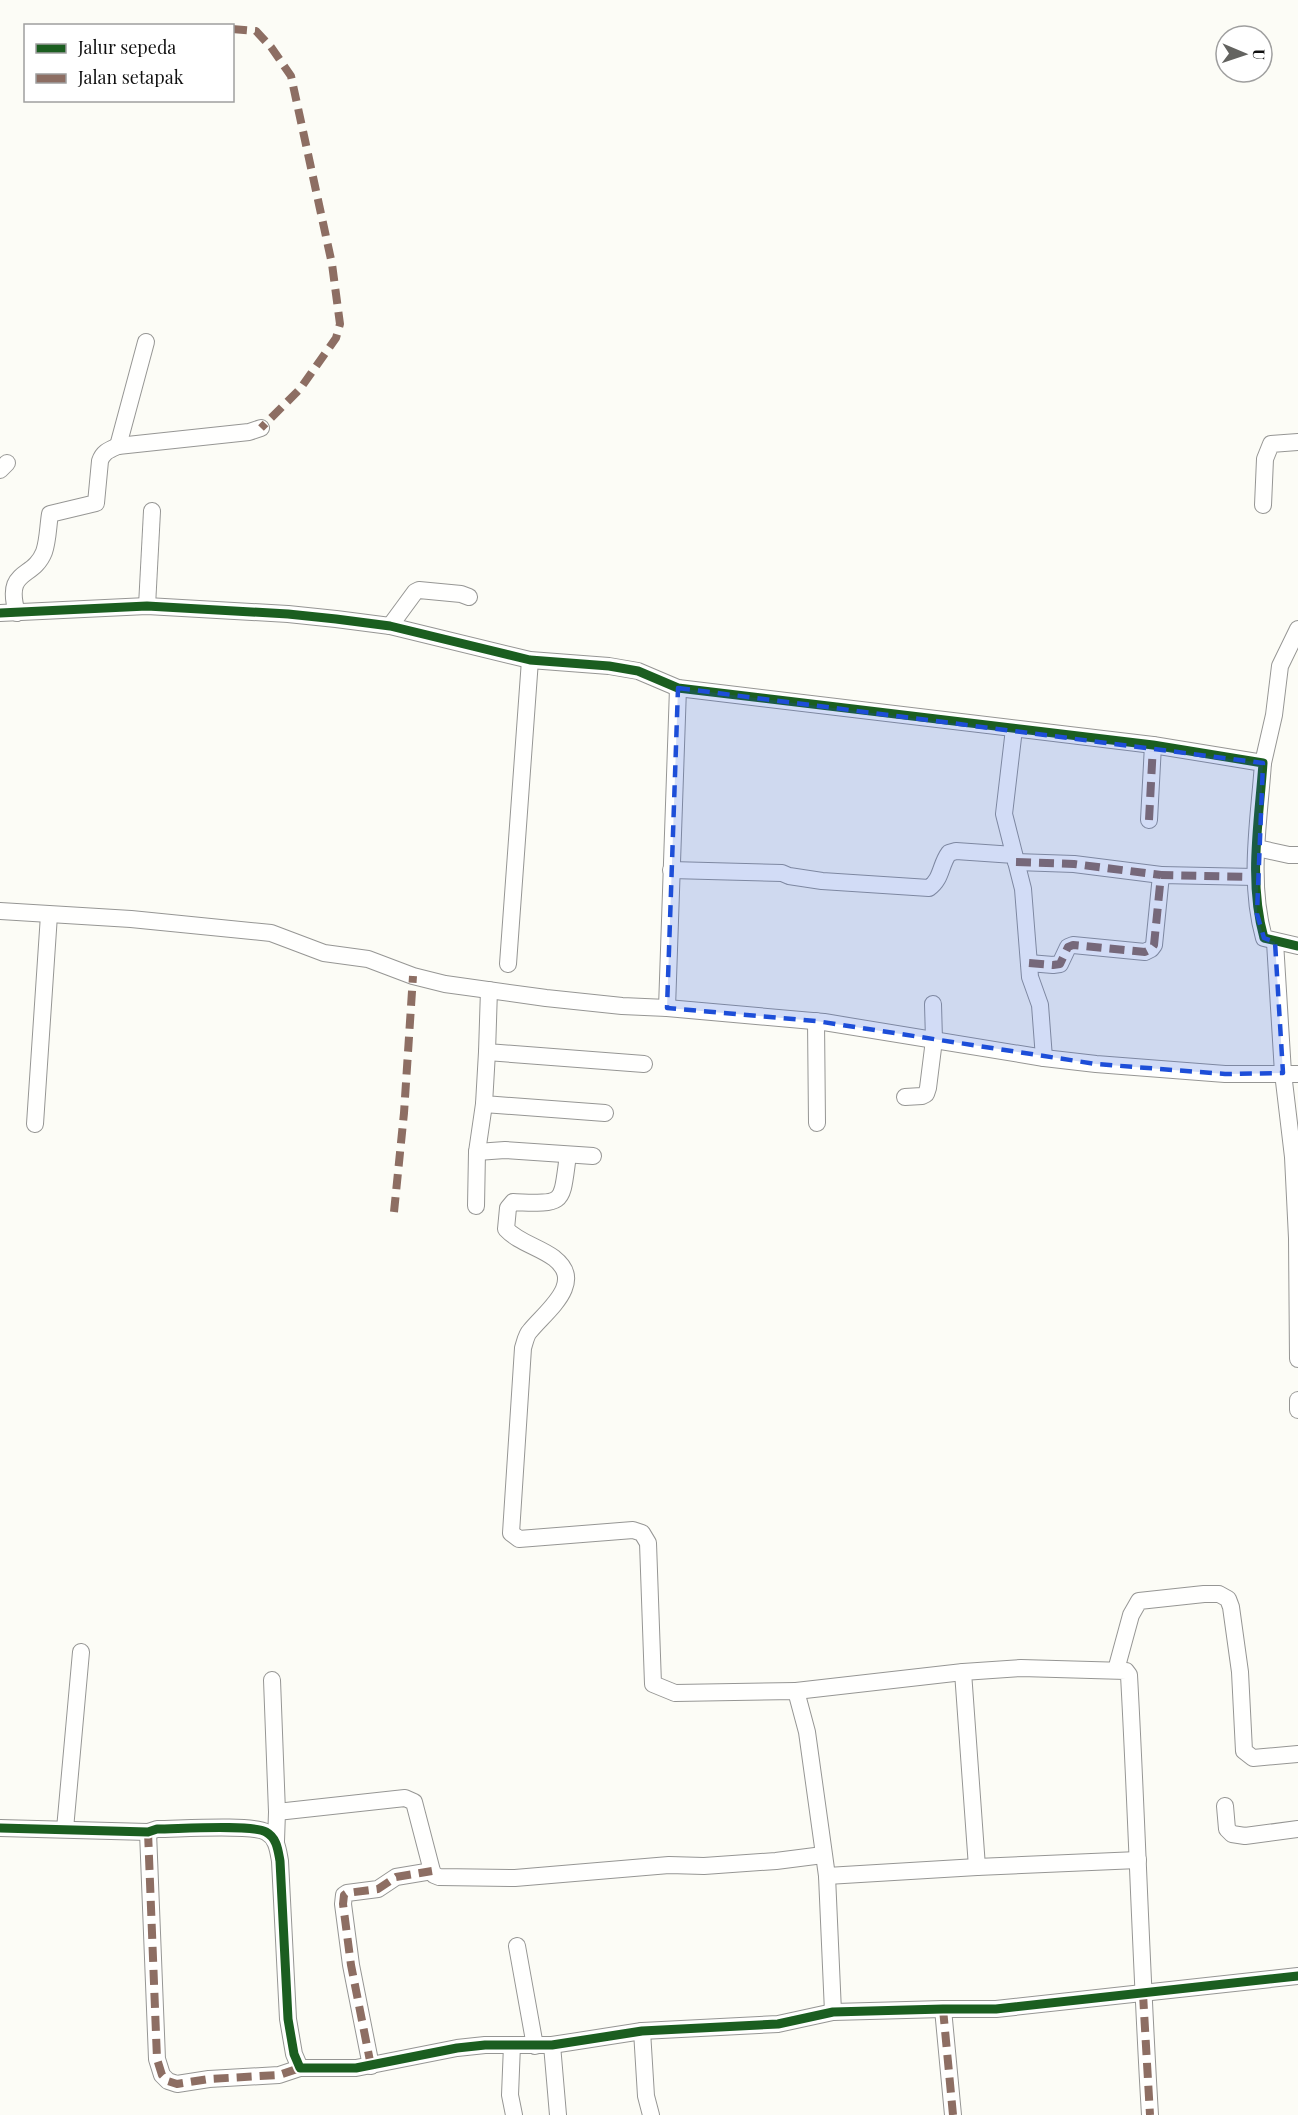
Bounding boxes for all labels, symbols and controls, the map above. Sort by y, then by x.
legend [24,24,234,102]
north arrow [1214,24,1274,84]
text: Jalur sepeda [77,35,176,59]
text: U [1249,49,1270,60]
text: Jalan setapak [77,65,184,89]

